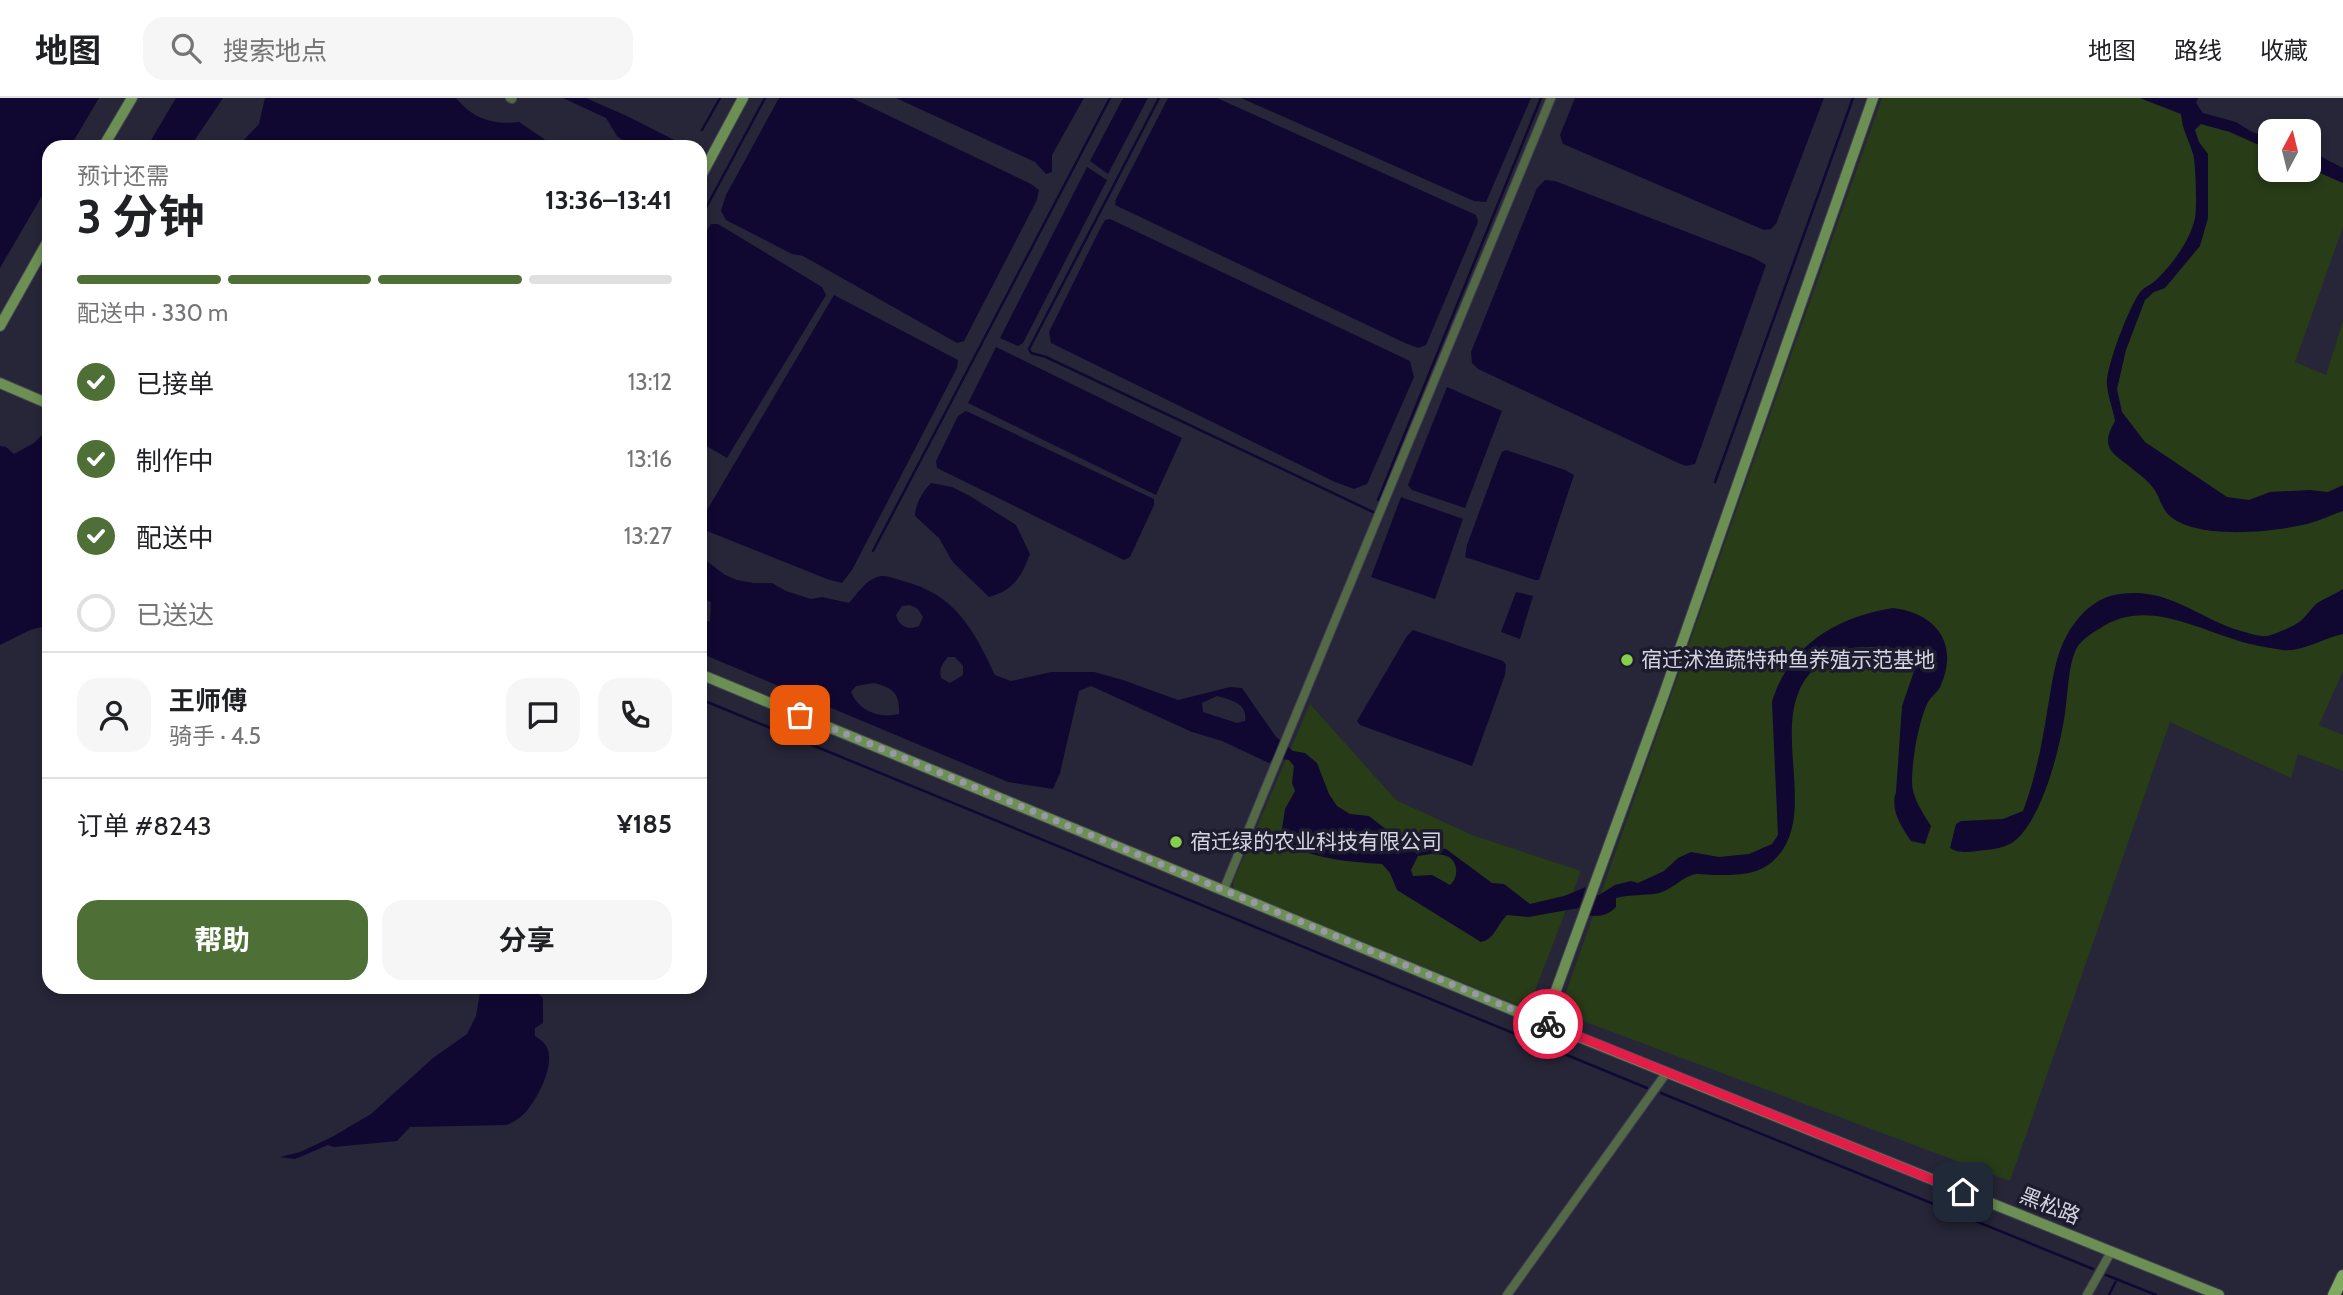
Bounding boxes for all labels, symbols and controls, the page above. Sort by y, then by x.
search box [143,17,633,80]
icon: search [167,29,205,67]
text: 地图 [35,30,101,70]
text: 搜索地点 [223,35,327,67]
text: 地图 [2088,36,2136,65]
text: 路线 [2174,36,2222,65]
text: 收藏 [2260,36,2308,65]
north arrow [2258,119,2320,182]
map controls [2258,119,2321,182]
text: 预计还需 [77,162,169,190]
text: 13:36–13:41 [545,184,672,216]
text: 3 分钟 [77,189,204,245]
text: 配送中 · 330 m [77,299,228,327]
icon: check [77,363,115,401]
text: 已接单 [136,368,214,400]
text: 13:12 [628,368,672,396]
icon: check [77,440,115,478]
text: 制作中 [136,445,214,477]
text: 13:16 [627,445,672,473]
icon: check [77,517,115,555]
text: 配送中 [136,522,214,554]
text: 13:27 [624,522,672,550]
text: 已送达 [136,599,214,631]
place label: 宿迁沭渔蔬特种鱼养殖示范基地 [1641,647,1935,672]
marker: 宿迁沭渔蔬特种鱼养殖示范基地 [1619,652,1635,668]
button: person [77,678,151,752]
button: chat [506,678,580,752]
button: phone [598,678,672,752]
text: 王师傅 [169,685,247,717]
pin [770,685,830,745]
icon: bag [781,696,819,734]
text: 骑手 · 4.5 [169,722,261,750]
text: ¥185 [617,808,672,840]
text: 订单 #8243 [77,810,212,842]
place label: 宿迁绿的农业科技有限公司 [1190,829,1442,854]
marker: 宿迁绿的农业科技有限公司 [1168,834,1184,850]
button: 帮助 [77,900,368,980]
button: 分享 [382,900,672,980]
courier [1513,989,1583,1059]
icon: bike [1529,1005,1567,1043]
pin [1933,1162,1993,1222]
icon: home [1944,1173,1982,1211]
street label: 黑松路 [2016,1182,2084,1229]

